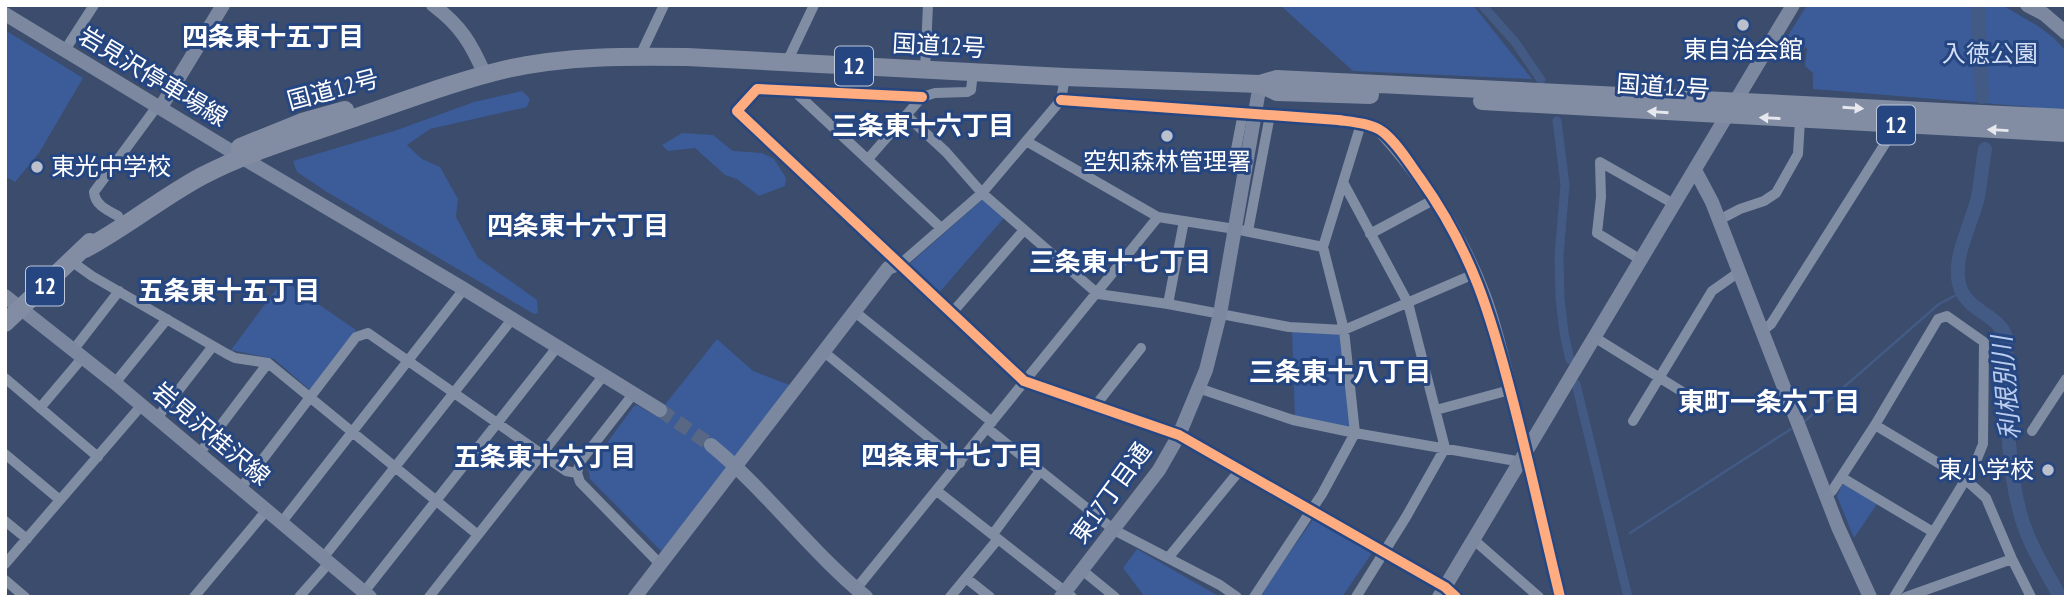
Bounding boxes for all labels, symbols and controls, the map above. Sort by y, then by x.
marker: 東自治会館 [1735,17,1751,33]
street label: 岩見沢停車場線 [73,20,233,133]
district label: 四条東十五丁目 [182,20,364,53]
street label: 国道12号 [891,28,987,63]
place label: 東自治会館 [1683,34,1803,65]
park label: 入徳公園 [1942,38,2038,69]
road number: 12 [835,46,873,86]
street label: 国道12号 [284,62,382,117]
street label: 国道12号 [1615,68,1711,105]
one-way arrow [1842,103,1864,114]
one-way arrow [1647,106,1669,117]
road number: 12 [1877,106,1915,144]
district label: 三条東十六丁目 [832,109,1014,142]
one-way arrow [1759,113,1781,124]
one-way arrow [1986,124,2008,135]
marker: 空知森林管理署 [1159,128,1175,144]
place label: 空知森林管理署 [1083,146,1251,177]
place label: 東光中学校 [51,151,171,182]
marker: 東光中学校 [29,159,45,175]
district label: 四条東十六丁目 [487,209,669,242]
district label: 三条東十七丁目 [1029,245,1211,278]
road number: 12 [26,266,64,306]
district label: 五条東十五丁目 [138,274,320,307]
water label: 利根別川 [1984,332,2026,441]
district label: 三条東十八丁目 [1249,355,1431,388]
street label: 岩見沢桂沢線 [146,375,276,492]
district label: 東町一条六丁目 [1678,385,1860,418]
street label: 東17丁目通 [1063,436,1158,549]
district label: 四条東十七丁目 [861,439,1043,472]
district label: 五条東十六丁目 [454,440,636,473]
place label: 東小学校 [1938,454,2034,485]
marker: 東小学校 [2040,462,2056,478]

